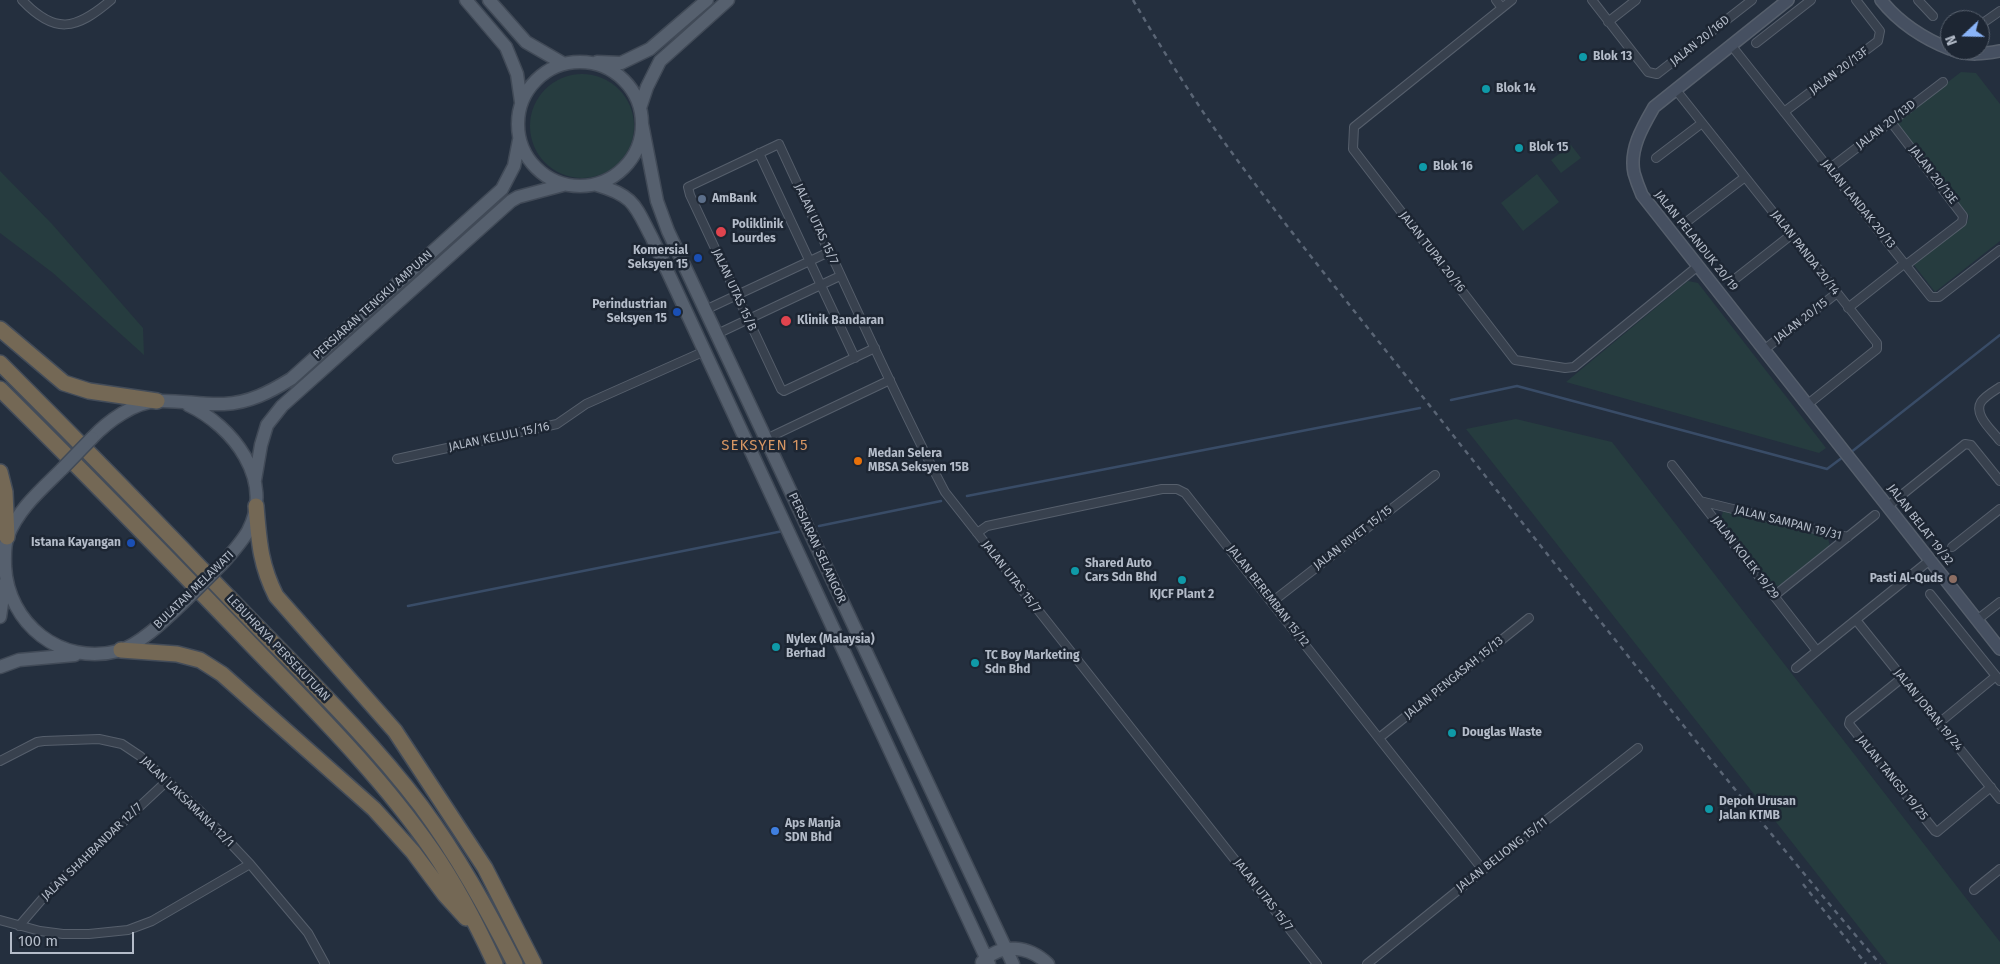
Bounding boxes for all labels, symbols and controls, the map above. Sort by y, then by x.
north arrow [1940,10,1990,60]
street label: JALAN 20/16D [1667,13,1733,69]
text: N [1942,33,1961,48]
street label: JALAN 20/13F [1807,44,1871,98]
place label: Blok 13 [1593,50,1632,64]
marker: Blok 13 [1577,51,1589,63]
place label: Blok 14 [1496,82,1536,96]
marker: Blok 14 [1480,83,1492,95]
street label: JALAN 20/13D [1853,97,1919,153]
place label: Blok 15 [1529,141,1568,155]
marker: Blok 15 [1513,142,1525,154]
street label: JALAN 20/13E [1906,143,1960,207]
street label: JALAN LANDAK 20/13 [1818,157,1898,251]
place label: Blok 16 [1433,160,1473,174]
marker: Blok 16 [1417,161,1429,173]
street label: JALAN UTAS 15/7 [791,181,841,267]
street label: JALAN PELANDUK 20/19 [1651,188,1741,294]
place label: AmBank [712,192,757,206]
marker: AmBank [696,193,708,205]
street label: JALAN PANDA 20/14 [1767,208,1843,298]
street label: JALAN TUPAI 20/16 [1396,209,1468,295]
place label: Poliklinik Lourdes [732,218,783,246]
marker: Poliklinik Lourdes [714,225,728,239]
place label: Komersial Seksyen 15 [628,244,688,272]
street label: JALAN UTAS 15/B [709,246,759,334]
street label: PERSIARAN TENGKU AMPUAN [310,248,436,362]
marker: Komersial Seksyen 15 [692,252,704,264]
street label: JALAN 20/15 [1771,296,1831,346]
place label: Perindustrian Seksyen 15 [592,298,667,326]
marker: Perindustrian Seksyen 15 [671,306,683,318]
marker: Klinik Bandaran [779,314,793,328]
place label: Klinik Bandaran [797,314,884,328]
street label: JALAN KELULI 15/16 [447,419,551,455]
district label: SEKSYEN 15 [720,437,810,455]
place label: Medan Selera MBSA Seksyen 15B [868,447,969,475]
marker: Medan Selera MBSA Seksyen 15B [852,455,864,467]
street label: JALAN BELAT 19/32 [1884,482,1956,568]
street label: PERSIARAN SELANGOR [785,490,849,606]
street label: JALAN RIVET 15/15 [1311,503,1395,573]
street label: JALAN SAMPAN 19/31 [1733,503,1843,543]
street label: JALAN KOLEK 19/29 [1708,514,1782,602]
place label: Istana Kayangan [31,536,121,550]
marker: Istana Kayangan [125,537,137,549]
street label: JALAN UTAS 15/7 [978,538,1044,616]
street label: JALAN BEREMBAN 15/12 [1224,542,1312,650]
street label: BULATAN MELAWATI [151,548,237,632]
place label: Shared Auto Cars Sdn Bhd [1085,557,1157,585]
marker: Shared Auto Cars Sdn Bhd [1069,565,1081,577]
place label: Pasti Al-Quds [1870,572,1943,586]
marker: Pasti Al-Quds [1947,573,1959,585]
marker: KJCF Plant 2 [1176,574,1188,586]
place label: KJCF Plant 2 [1150,588,1214,602]
street label: LEBUHRAYA PERSEKUTUAN [223,592,333,704]
place label: Nylex (Malaysia) Berhad [786,633,875,661]
street label: JALAN PENGASAH 15/13 [1402,634,1506,722]
marker: Nylex (Malaysia) Berhad [770,641,782,653]
place label: TC Boy Marketing Sdn Bhd [985,649,1080,677]
marker: TC Boy Marketing Sdn Bhd [969,657,981,669]
street label: JALAN JORAN 19/24 [1891,666,1965,754]
place label: Douglas Waste [1462,726,1542,740]
marker: Douglas Waste [1446,727,1458,739]
street label: JALAN TANGSI 19/25 [1853,733,1931,823]
street label: JALAN LAKSAMANA 12/1 [137,754,237,850]
place label: Depoh Urusan Jalan KTMB [1719,795,1796,823]
street label: JALAN SHAHBANDAR 12/7 [39,800,145,904]
marker: Depoh Urusan Jalan KTMB [1703,803,1715,815]
street label: JALAN BELIONG 15/11 [1453,815,1551,895]
place label: Aps Manja SDN Bhd [785,817,841,845]
marker: Aps Manja SDN Bhd [769,825,781,837]
street label: JALAN UTAS 15/7 [1230,856,1296,934]
scale bar [12,922,136,954]
text: 100 m [18,932,58,950]

